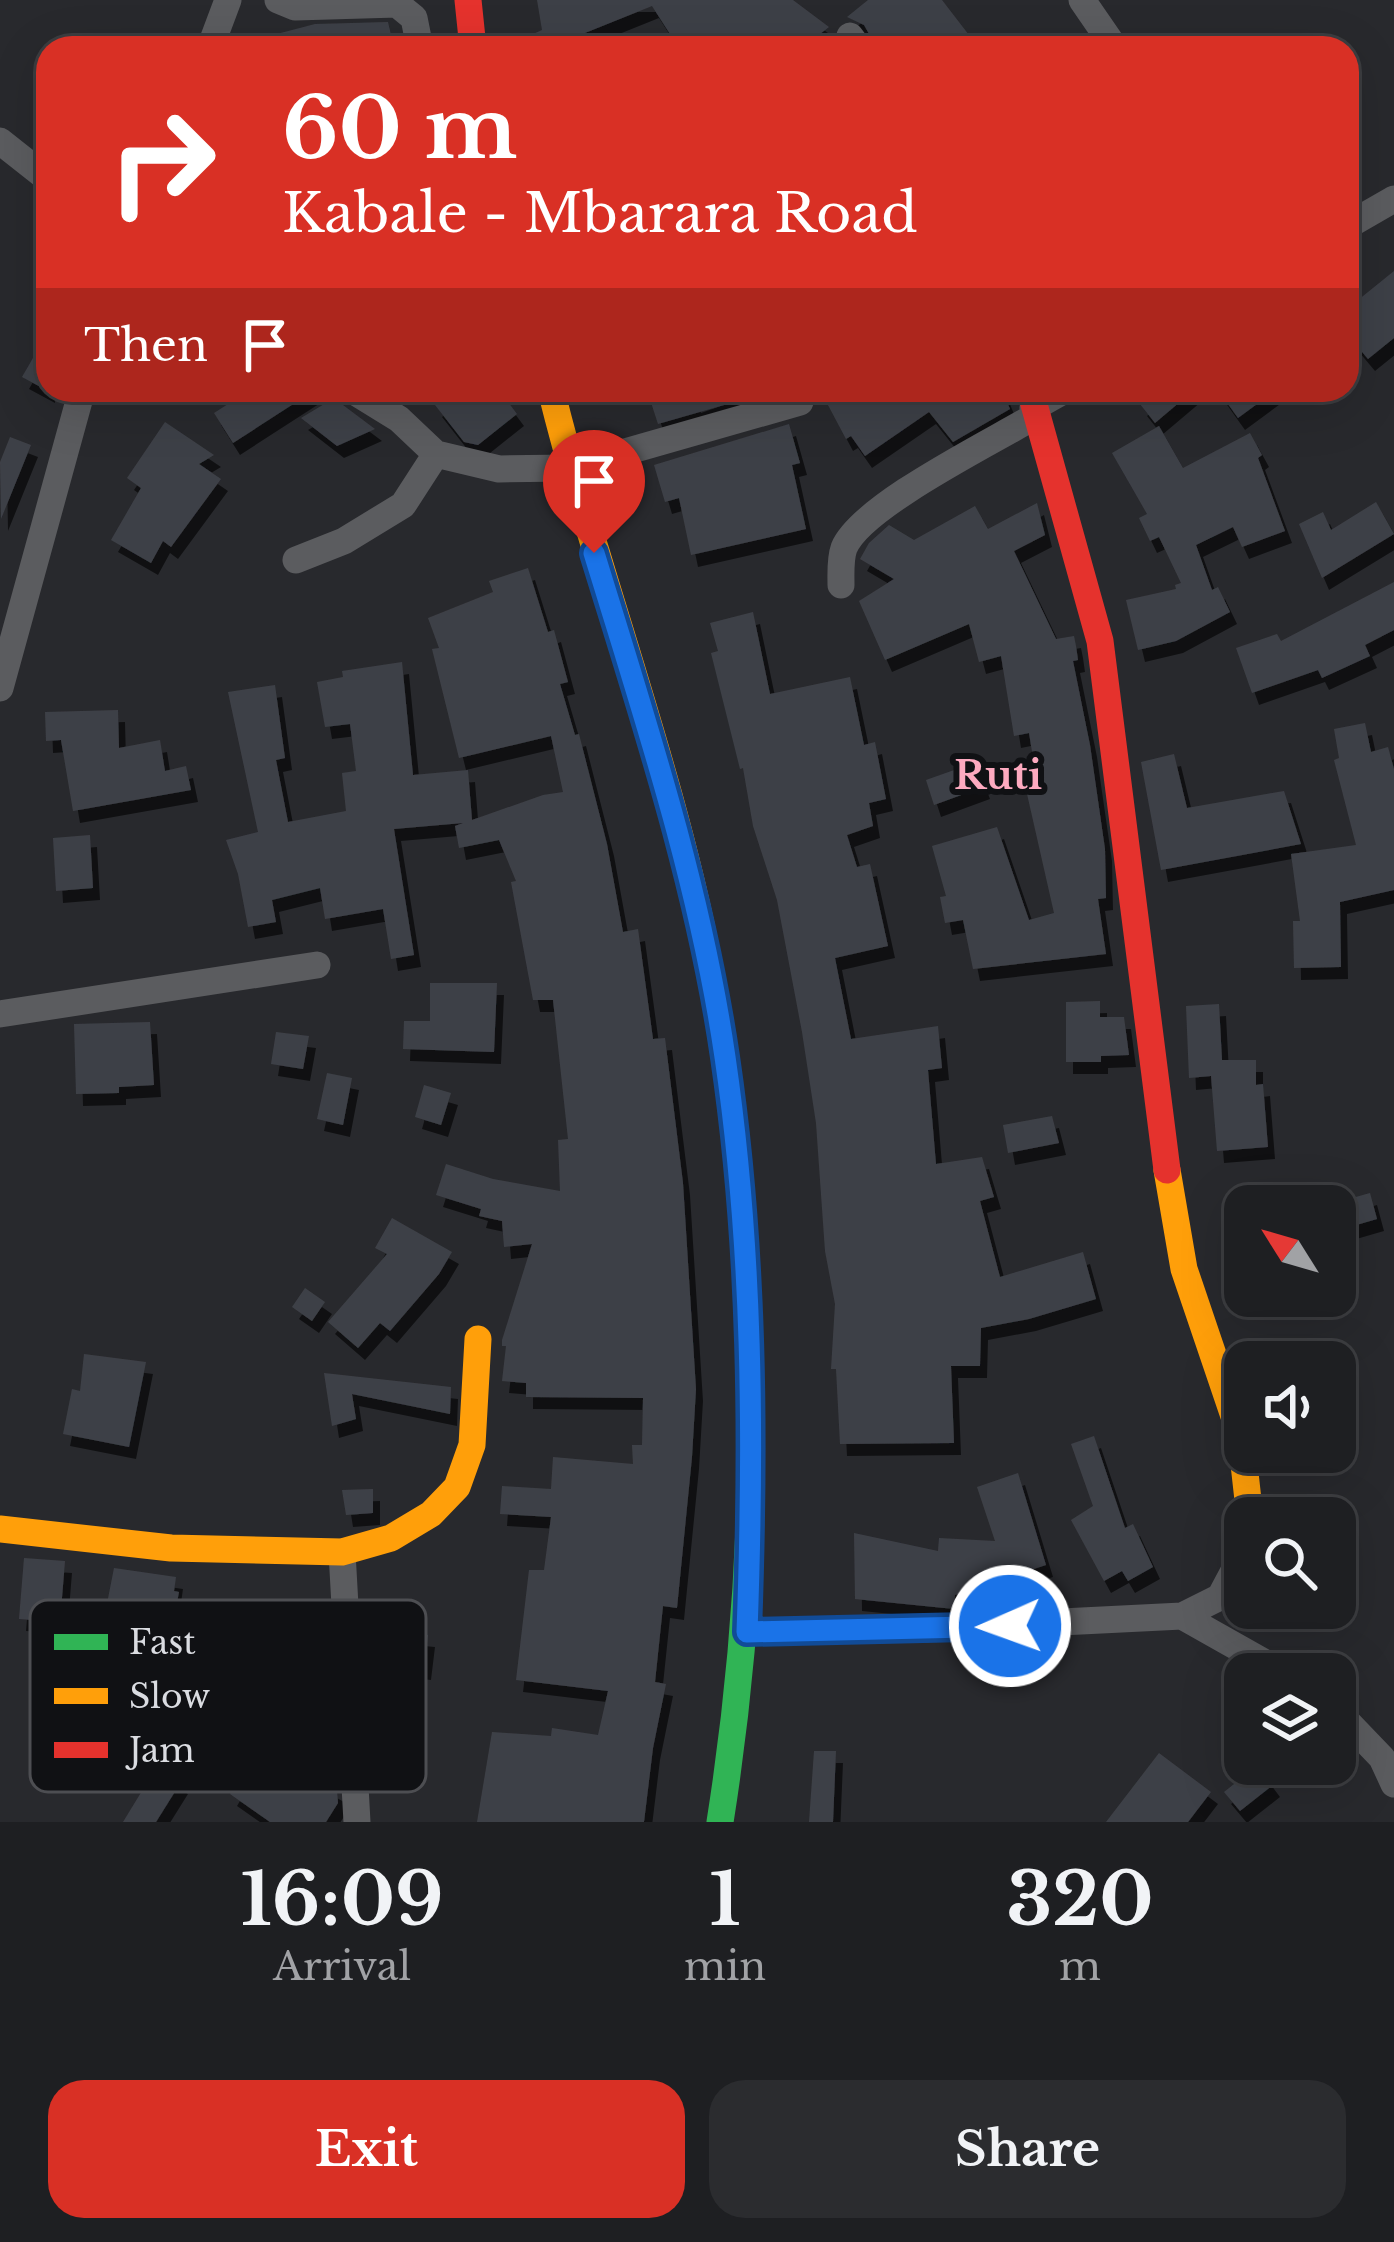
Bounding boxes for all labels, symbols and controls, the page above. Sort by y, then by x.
text: 60 m [282,77,517,181]
icon: right [84,84,240,240]
text: Kabale - Mbarara Road [282,180,918,247]
icon: arrive [232,312,298,378]
text: Then [84,317,208,373]
pin [543,430,645,553]
icon: arrive [561,448,627,514]
district label: Ruti [954,751,1042,800]
north arrow [1224,1185,1356,1317]
map controls [1224,1185,1356,1785]
button: sound [1224,1341,1356,1473]
button: search [1224,1497,1356,1629]
position arrow [947,1563,1073,1689]
legend [30,1600,426,1792]
text: Fast [129,1622,196,1663]
button: layers [1224,1653,1356,1785]
text: Slow [129,1676,210,1717]
text: Jam [125,1730,195,1771]
text: 16:09 [240,1855,444,1944]
text: 1 [709,1855,741,1944]
text: 320 [1006,1855,1154,1944]
text: Arrival [273,1942,411,1991]
text: min [684,1942,766,1991]
text: m [1059,1942,1101,1991]
button: Exit [48,2080,685,2218]
button: Share [709,2080,1346,2218]

